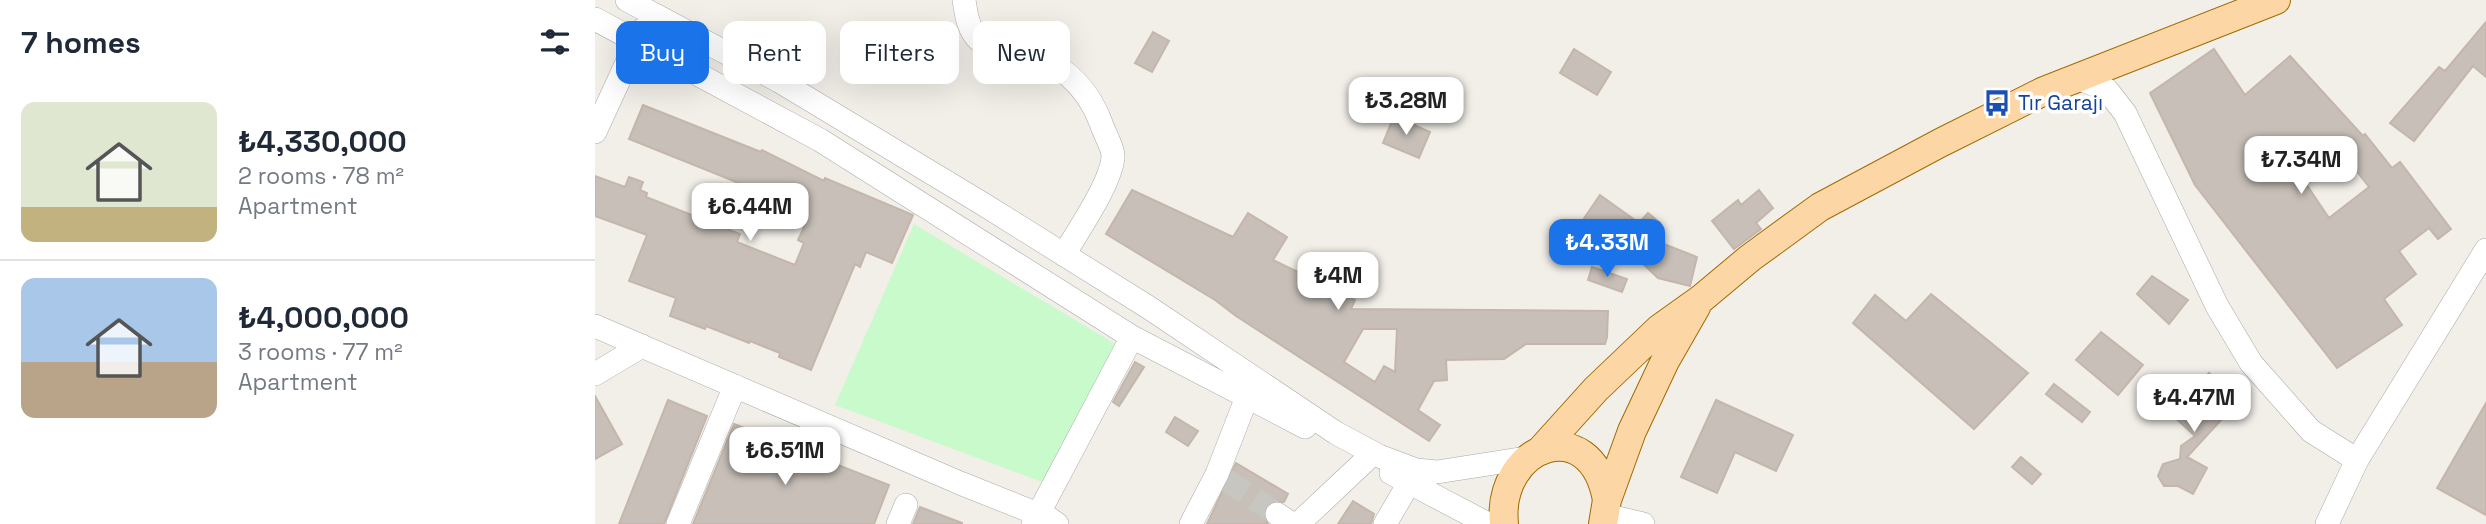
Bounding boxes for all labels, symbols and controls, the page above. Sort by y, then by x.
chip: Buy [616,21,709,84]
chip: Rent [723,21,826,84]
chip: Filters [840,21,959,84]
chip: New [973,21,1070,84]
text: 7 homes [21,23,141,62]
icon: filters [536,23,574,61]
pin: ₺3.28M [1349,78,1463,137]
text: ₺3.28M [1365,85,1447,115]
bus stop icon: Tır Garajı [1982,88,2012,118]
place label: Tır Garajı [2018,89,2103,116]
text: ₺4,330,000 [238,122,407,161]
icon: home [77,130,161,214]
pin: ₺7.34M [2244,136,2358,196]
text: ₺7.34M [2260,144,2342,174]
text: 2 rooms · 78 m² [238,161,404,191]
pin: ₺6.44M [693,184,807,243]
text: Apartment [238,191,358,221]
text: ₺6.44M [708,191,792,221]
pin: ₺4.33M [1550,219,1664,279]
text: ₺4.33M [1565,227,1649,257]
pin: ₺4M [1304,252,1372,312]
text: ₺4M [1313,260,1363,290]
text: ₺4,000,000 [238,298,409,337]
icon: home [77,306,161,390]
text: 3 rooms · 77 m² [238,337,403,367]
text: Apartment [238,367,358,397]
pin: ₺4.47M [2137,374,2251,434]
text: ₺4.47M [2153,382,2235,412]
pin: ₺6.51M [728,428,842,487]
text: ₺6.51M [745,435,825,465]

